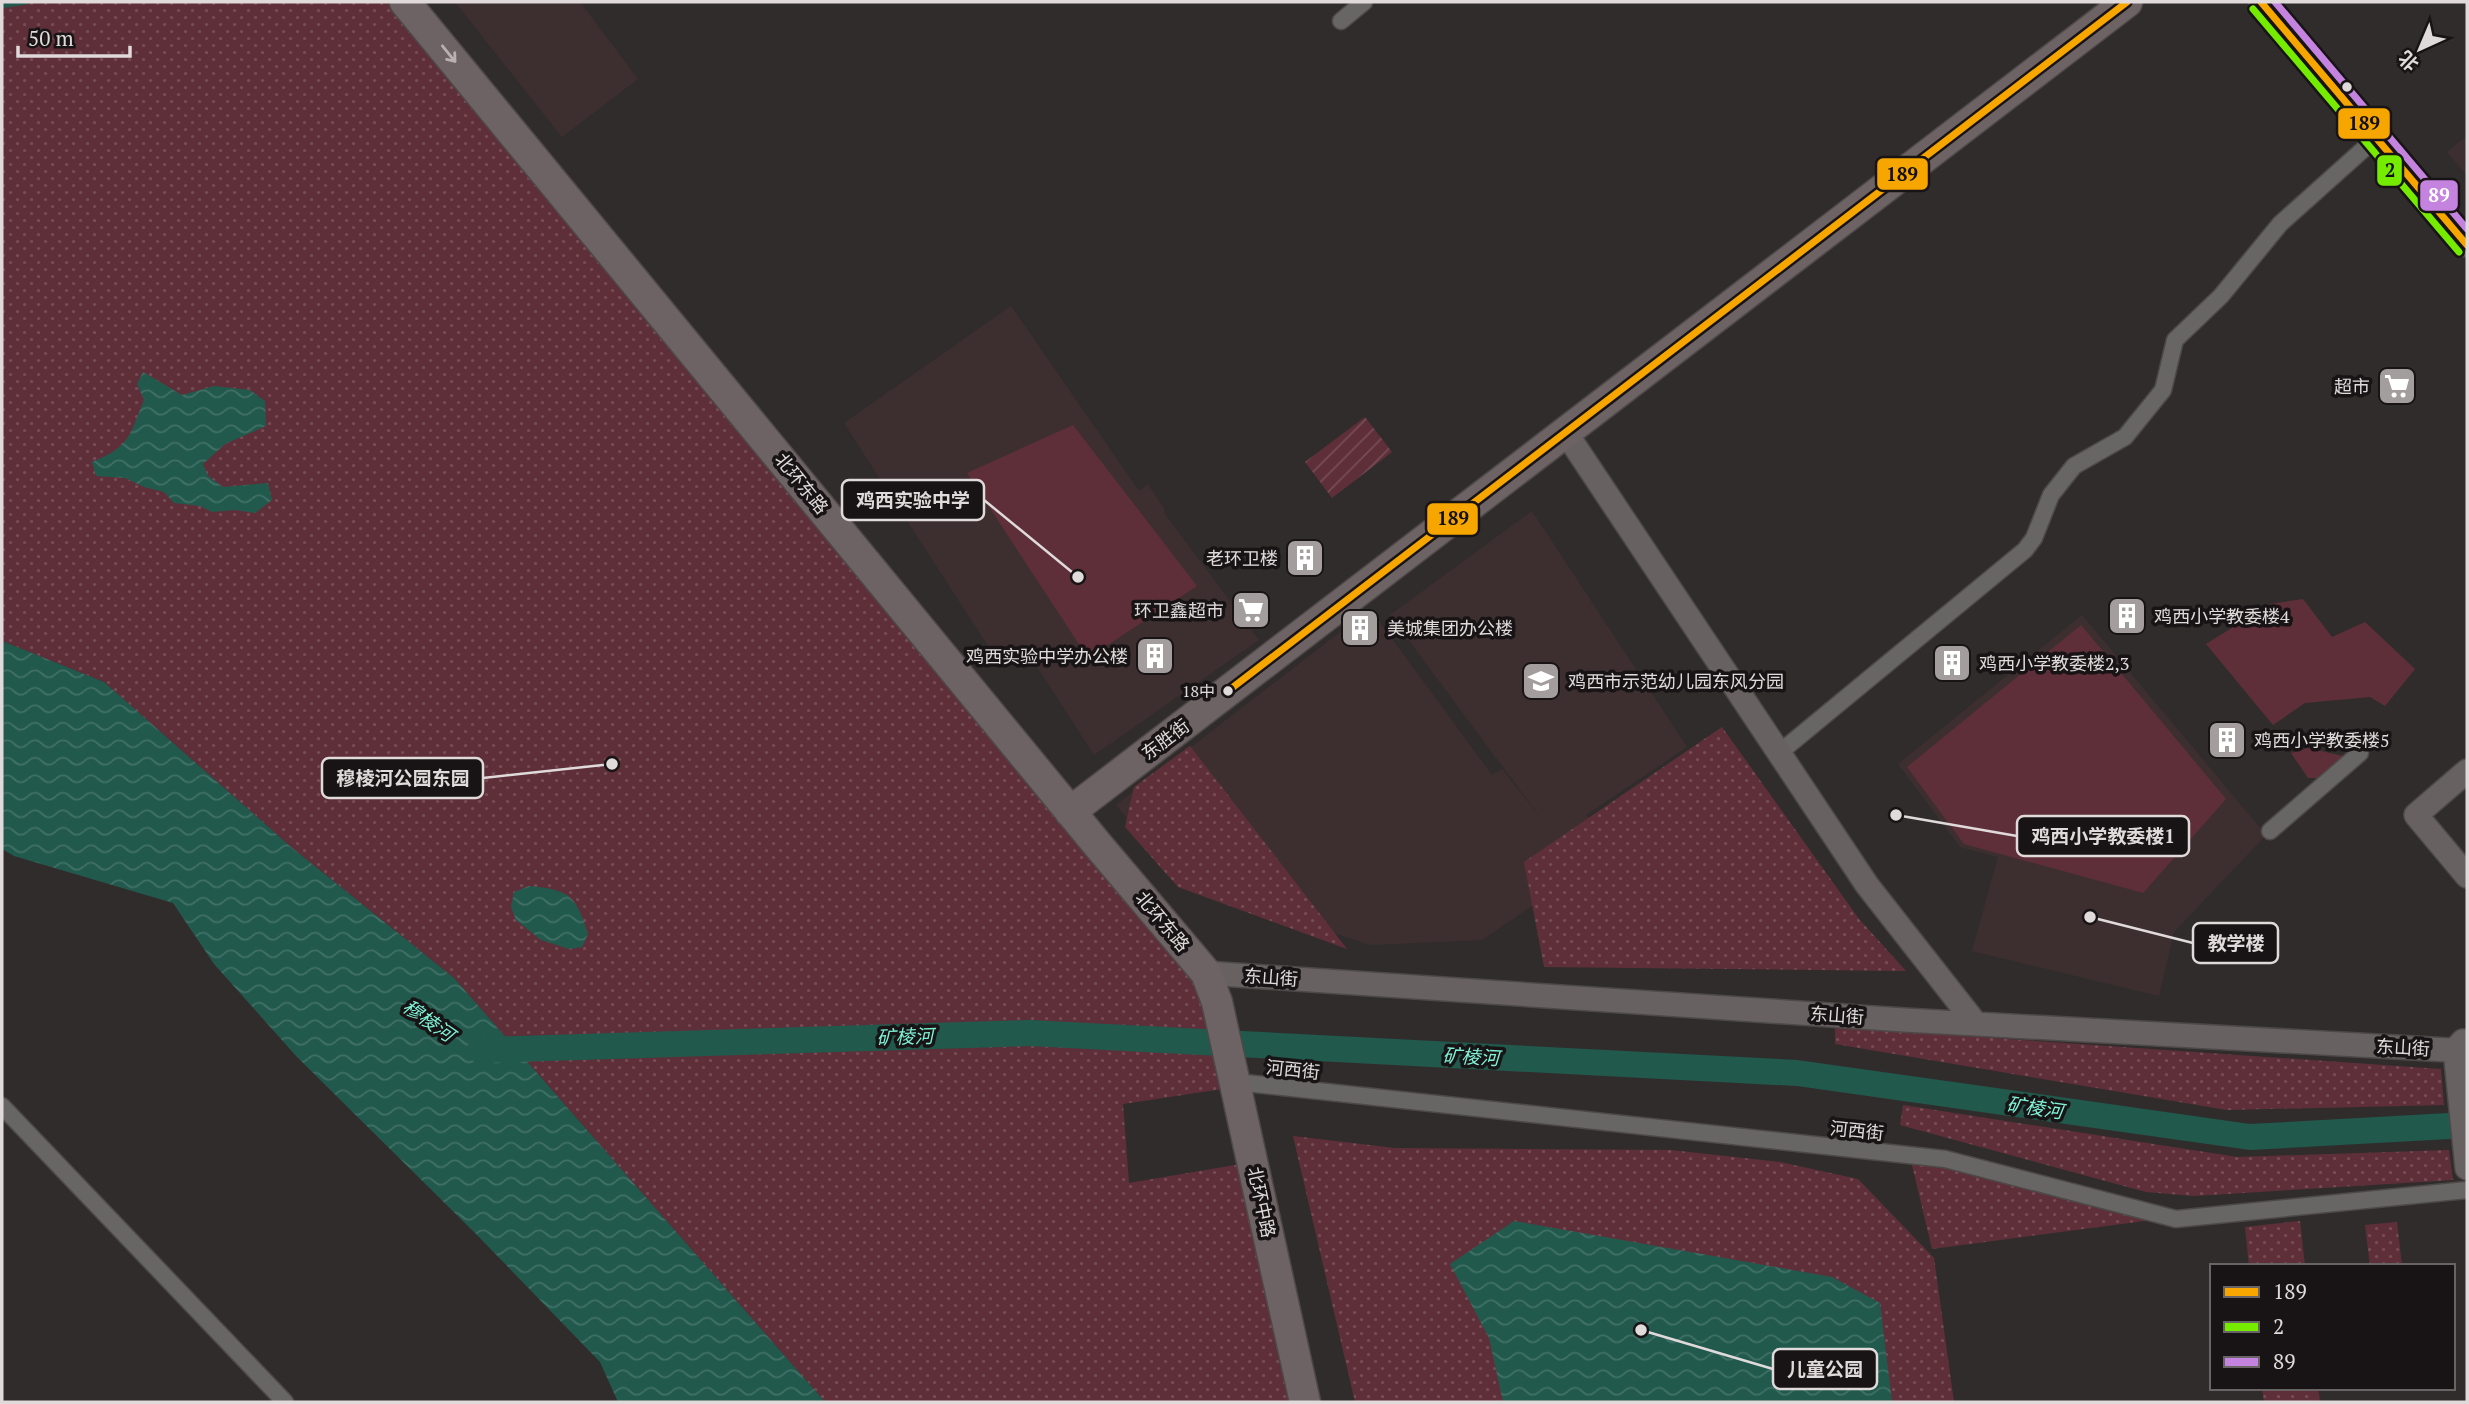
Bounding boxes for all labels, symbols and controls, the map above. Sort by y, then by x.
scale bar [18,14,130,58]
north arrow [2385,14,2455,84]
text: 50 m [28,24,74,52]
one-way arrow [441,45,457,63]
text: 北 [2392,46,2423,77]
unlabelled marker [2340,80,2354,94]
line badge: 189 [2337,107,2391,140]
text: 189 [2348,110,2380,135]
line badge: 2 [2376,154,2403,187]
line badge: 189 [1876,157,1929,191]
text: 2 [2385,157,2395,182]
text: 189 [1886,161,1918,186]
line badge: 89 [2419,179,2459,212]
text: 89 [2428,182,2450,207]
supermarket icon: 超市 [2376,365,2418,407]
place label: 超市 [2334,374,2370,398]
street label: 北环东路 [770,447,834,519]
callout: 鸡西实验中学 [842,480,984,520]
text: 鸡西实验中学 [856,487,970,512]
line badge: 189 [1426,502,1479,536]
text: 189 [1437,505,1469,530]
building icon: 老环卫楼 [1284,537,1326,579]
place label: 老环卫楼 [1206,546,1278,570]
supermarket icon: 环卫鑫超市 [1230,589,1272,631]
building icon: 鸡西小学教委楼4 [2106,595,2148,637]
place label: 环卫鑫超市 [1134,598,1224,622]
place label: 鸡西小学教委楼4 [2154,604,2290,628]
building icon: 美城集团办公楼 [1339,607,1381,649]
place label: 美城集团办公楼 [1387,616,1513,640]
building icon: 鸡西实验中学办公楼 [1134,635,1176,677]
building icon: 鸡西小学教委楼2,3 [1931,642,1973,684]
place label: 鸡西实验中学办公楼 [966,644,1128,668]
place label: 鸡西小学教委楼2,3 [1979,651,2129,675]
school or university icon: 鸡西市示范幼儿园东风分园 [1520,660,1562,702]
place label: 鸡西市示范幼儿园东风分园 [1568,669,1784,693]
place label: 18中 [1182,680,1215,702]
marker: 18中 [1221,684,1235,698]
street label: 东胜街 [1136,713,1194,765]
building icon: 鸡西小学教委楼5 [2206,719,2248,761]
place label: 鸡西小学教委楼5 [2254,728,2390,752]
callout: 穆棱河公园东园 [322,758,483,798]
text: 穆棱河公园东园 [336,765,470,790]
callout: 鸡西小学教委楼1 [2017,816,2189,856]
text: 鸡西小学教委楼1 [2031,823,2175,848]
street label: 北环东路 [1131,886,1195,956]
callout: 教学楼 [2193,923,2278,963]
text: 教学楼 [2207,930,2265,955]
street label: 东山街 [1243,963,1299,991]
water label: 穆棱河 [398,993,463,1049]
street label: 东山街 [1809,1001,1865,1029]
water label: 矿棱河 [876,1022,938,1049]
street label: 东山街 [2375,1034,2431,1060]
water label: 矿棱河 [1442,1042,1504,1070]
street label: 河西街 [1265,1054,1321,1084]
water label: 矿棱河 [2005,1091,2069,1124]
street label: 河西街 [1829,1115,1885,1145]
street label: 北环中路 [1243,1164,1281,1240]
legend [2210,1264,2455,1390]
text: 189 [2273,1277,2307,1305]
text: 2 [2273,1312,2284,1340]
text: 89 [2273,1347,2295,1375]
callout: 儿童公园 [1773,1349,1877,1389]
text: 儿童公园 [1787,1356,1863,1381]

